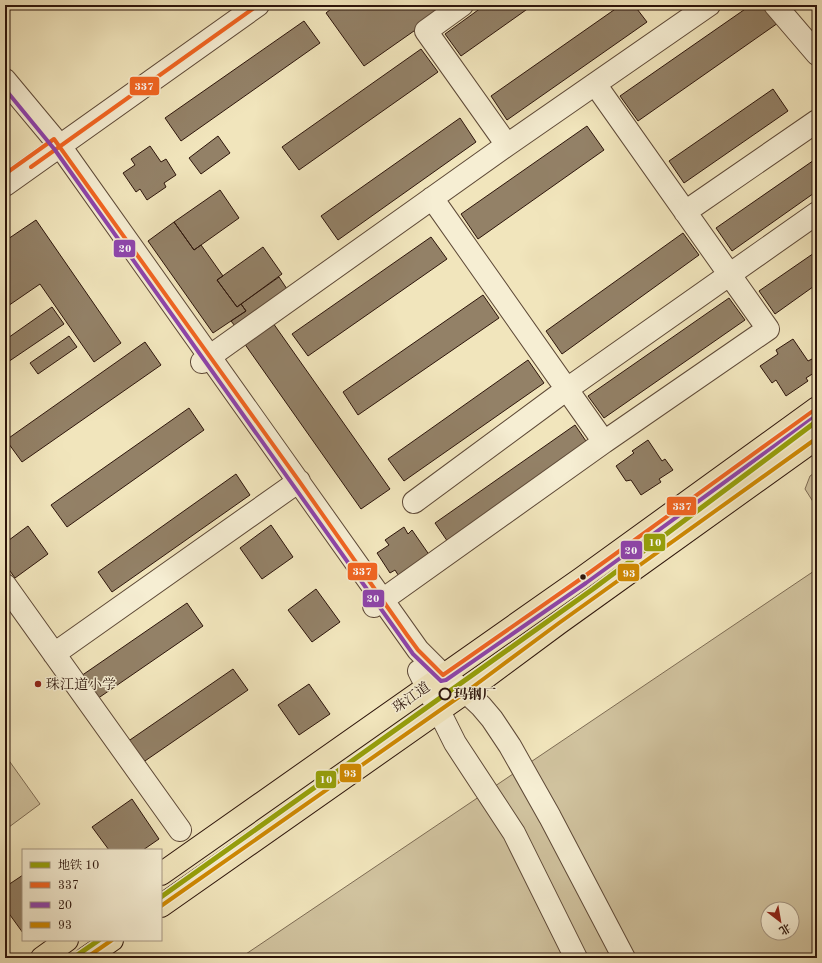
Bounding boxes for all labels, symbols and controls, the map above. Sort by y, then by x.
line badge: 337 [129,76,160,96]
text: 337 [134,82,154,93]
line badge: 20 [113,239,136,258]
text: 20 [119,244,131,255]
line badge: 337 [666,496,697,516]
text: 337 [672,502,692,513]
line badge: 10 [643,533,666,552]
text: 10 [649,538,661,549]
line badge: 20 [620,540,643,560]
text: 20 [625,546,637,557]
line badge: 337 [347,562,378,581]
line badge: 93 [617,563,640,582]
text: 337 [352,567,372,578]
text: 93 [623,569,635,580]
unlabelled marker [578,572,588,582]
line badge: 20 [362,589,385,608]
text: 20 [367,594,379,605]
place label: 珠江道小学 [46,677,116,692]
marker: 珠江道小学 [33,679,43,689]
street label: 珠江道 [390,679,433,716]
marker: 玛钢厂 [438,687,452,701]
place label: 玛钢厂 [454,687,496,702]
line badge: 93 [339,763,362,783]
text: 93 [344,769,356,780]
line badge: 10 [315,770,337,789]
text: 10 [320,775,332,786]
legend [22,849,162,941]
text: 地铁 10 [58,858,99,872]
text: 337 [58,880,79,892]
text: 20 [58,900,72,912]
north arrow [760,901,800,941]
text: 93 [58,920,72,932]
text: 北 [777,921,792,937]

